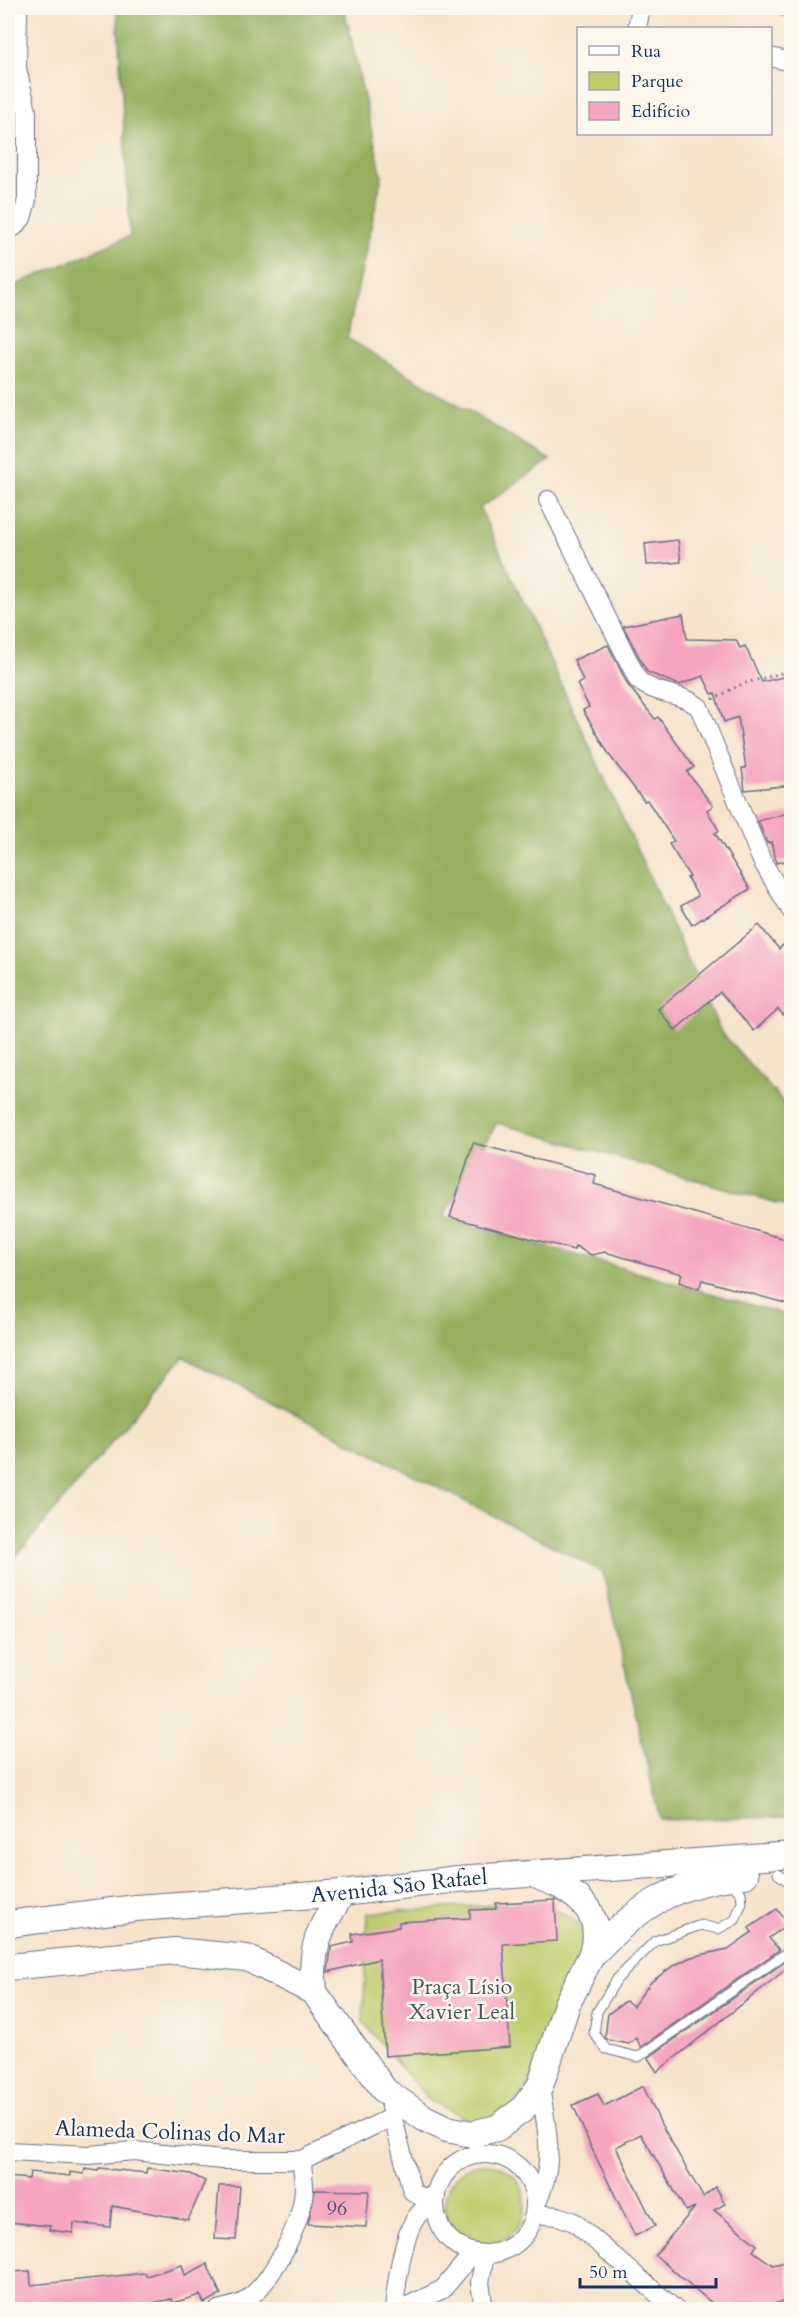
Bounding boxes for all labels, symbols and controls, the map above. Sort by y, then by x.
legend [577,27,772,135]
text: Rua [631,39,661,64]
text: Parque [631,69,684,94]
text: Edifício [631,99,691,124]
street label: Avenida São Rafael [310,1862,489,1910]
park label: Praça Lísio Xavier Leal [409,1972,516,2027]
street label: Alameda Colinas do Mar [55,2113,286,2151]
house number: 96 [327,2195,347,2222]
scale bar [580,2251,716,2289]
text: 50 m [589,2260,628,2285]

